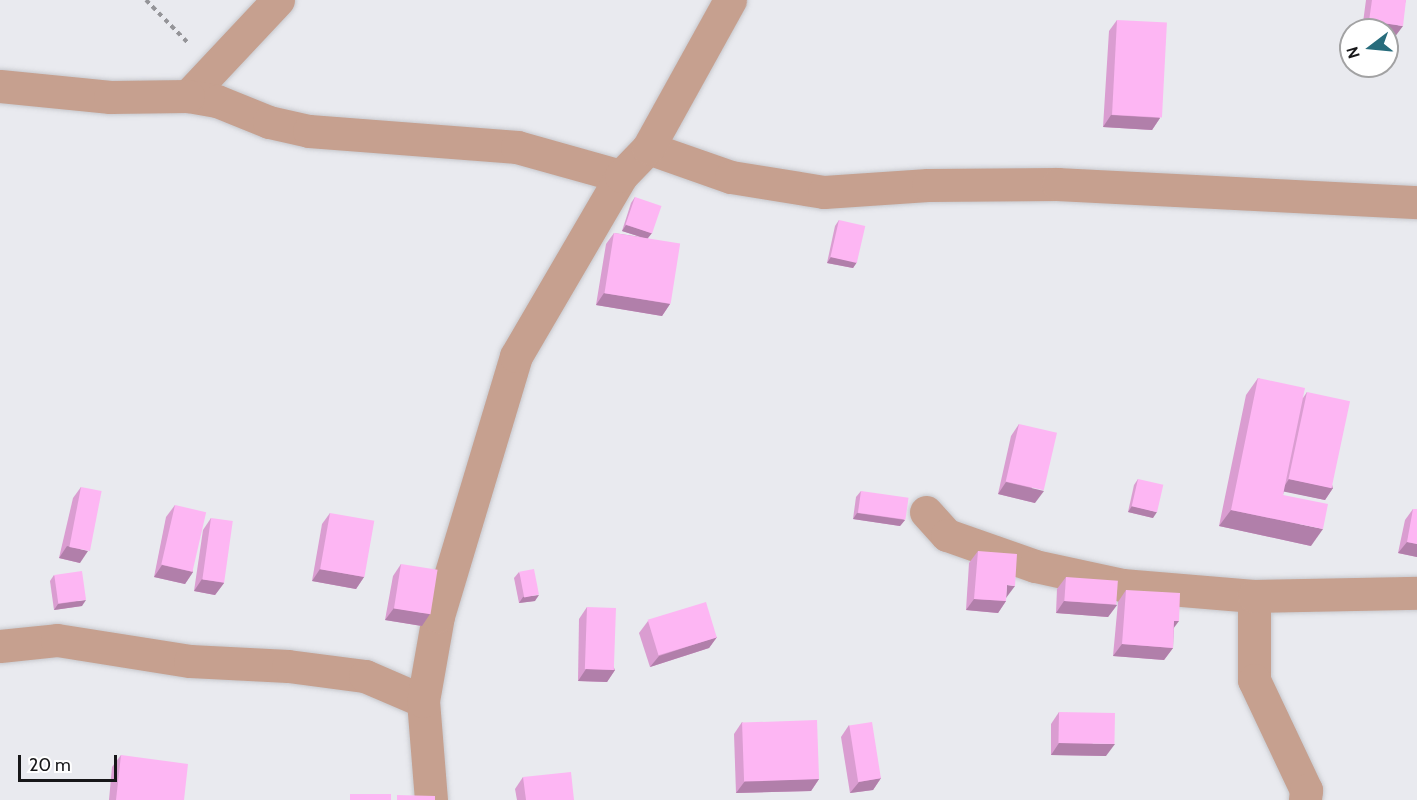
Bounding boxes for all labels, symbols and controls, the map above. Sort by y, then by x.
north arrow [1339,18,1399,78]
text: N [1342,44,1364,61]
scale bar [21,743,120,781]
text: 20 m [29,754,71,776]

